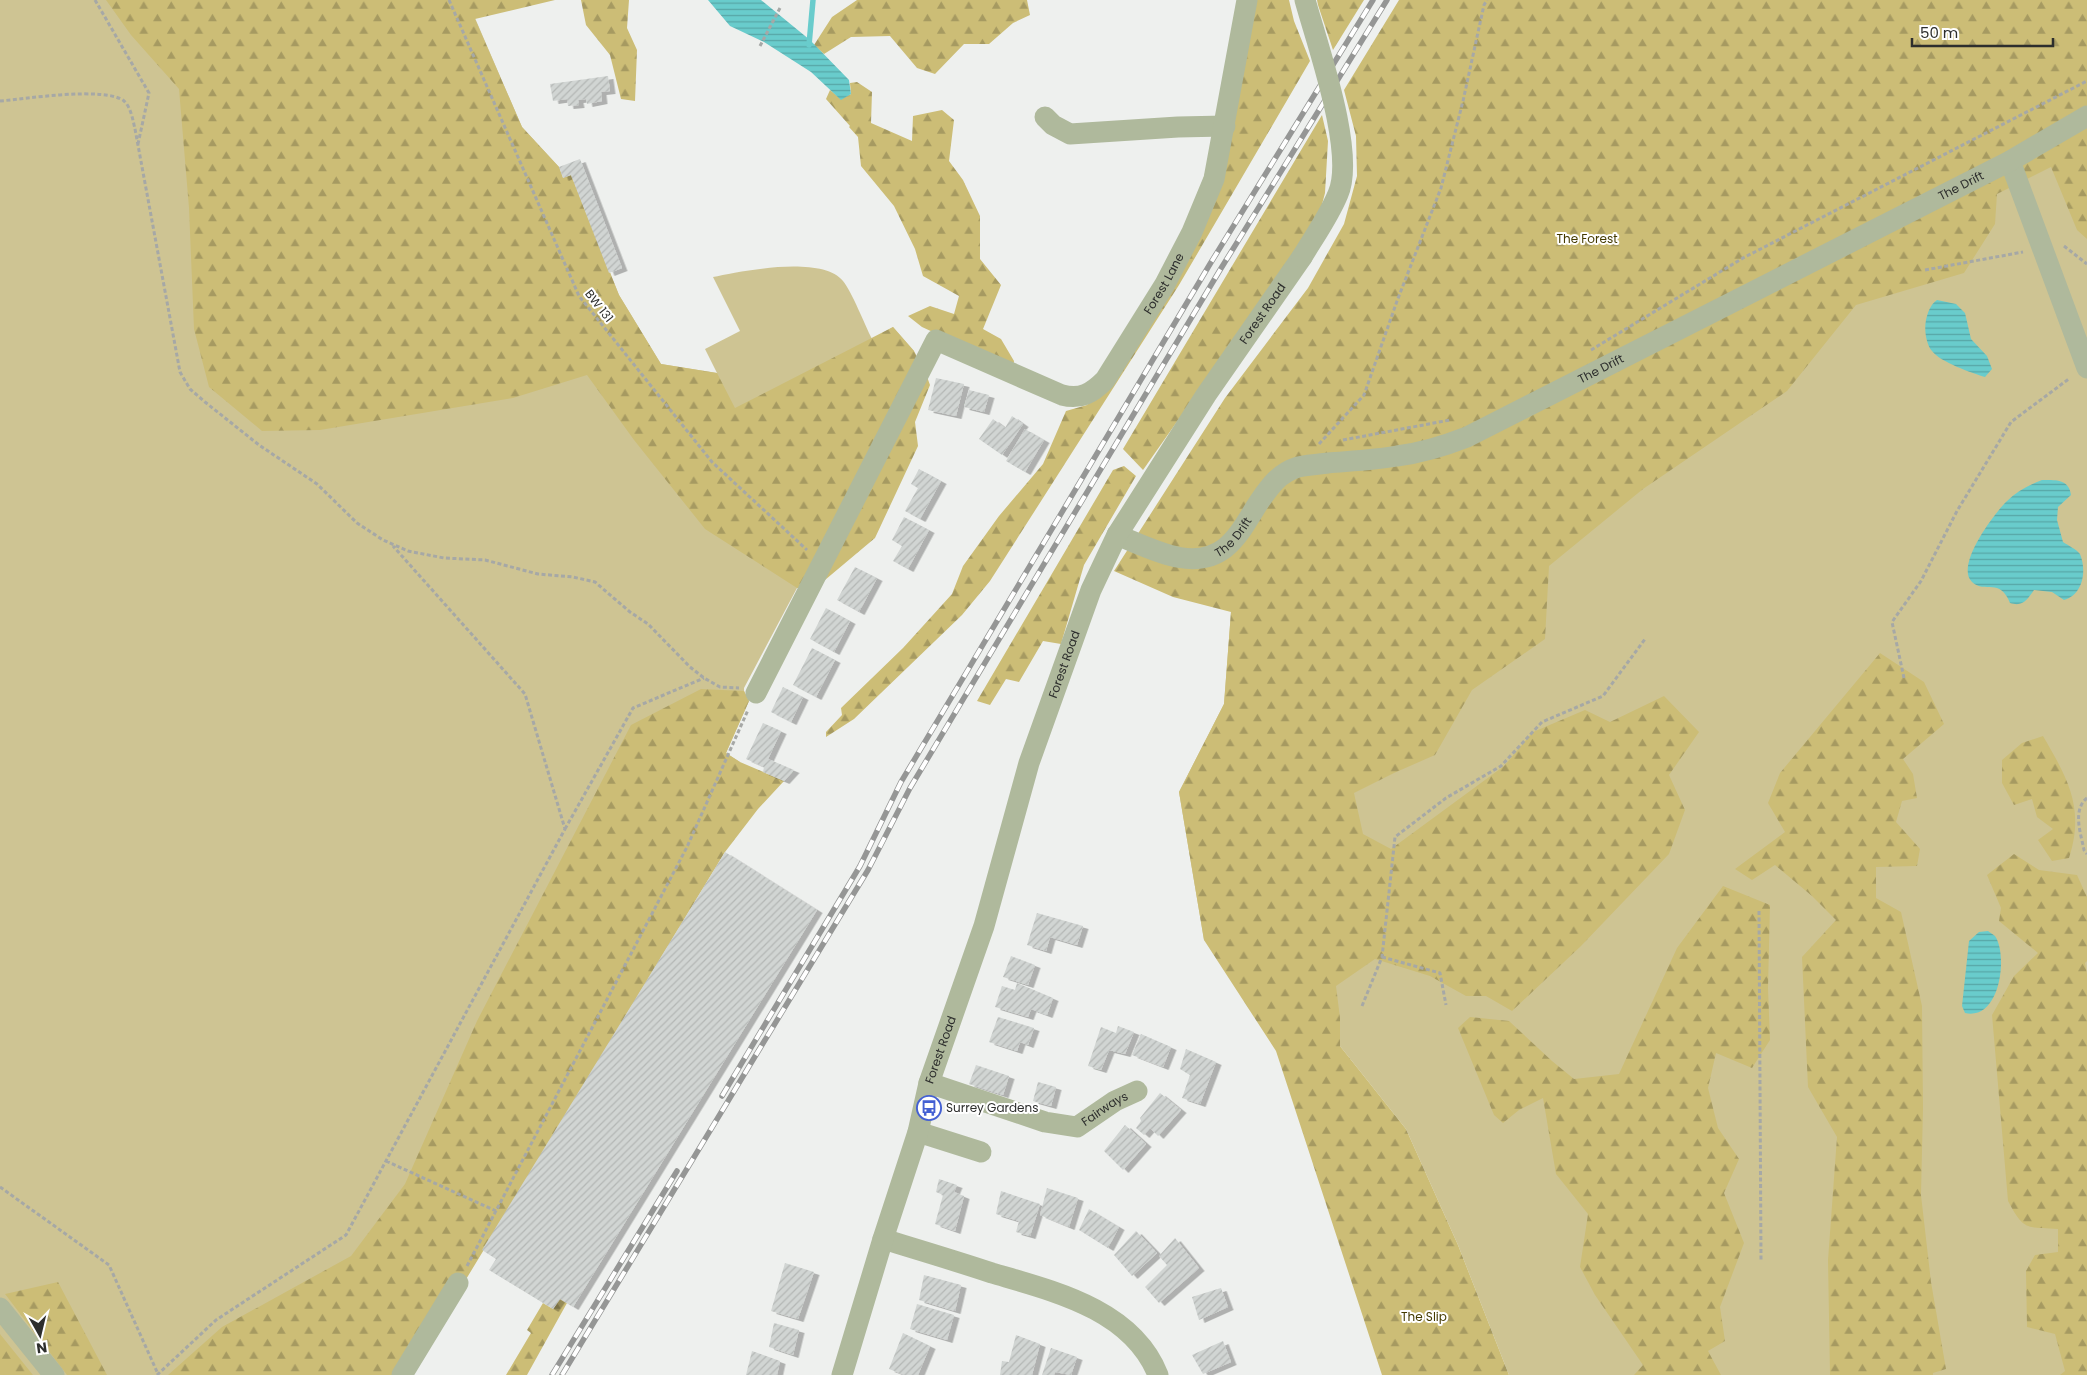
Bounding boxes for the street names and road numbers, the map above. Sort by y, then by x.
street label: The Drift [1935,167,1987,204]
street label: Forest Lane [1139,250,1188,317]
street label: Forest Road [1235,279,1289,347]
street label: BW 131 [581,286,617,326]
street label: The Drift [1575,350,1626,387]
street label: The Drift [1211,514,1256,561]
street label: Forest Road [1044,628,1084,700]
street label: Forest Road [920,1013,960,1086]
street label: Fairways [1078,1087,1131,1130]

